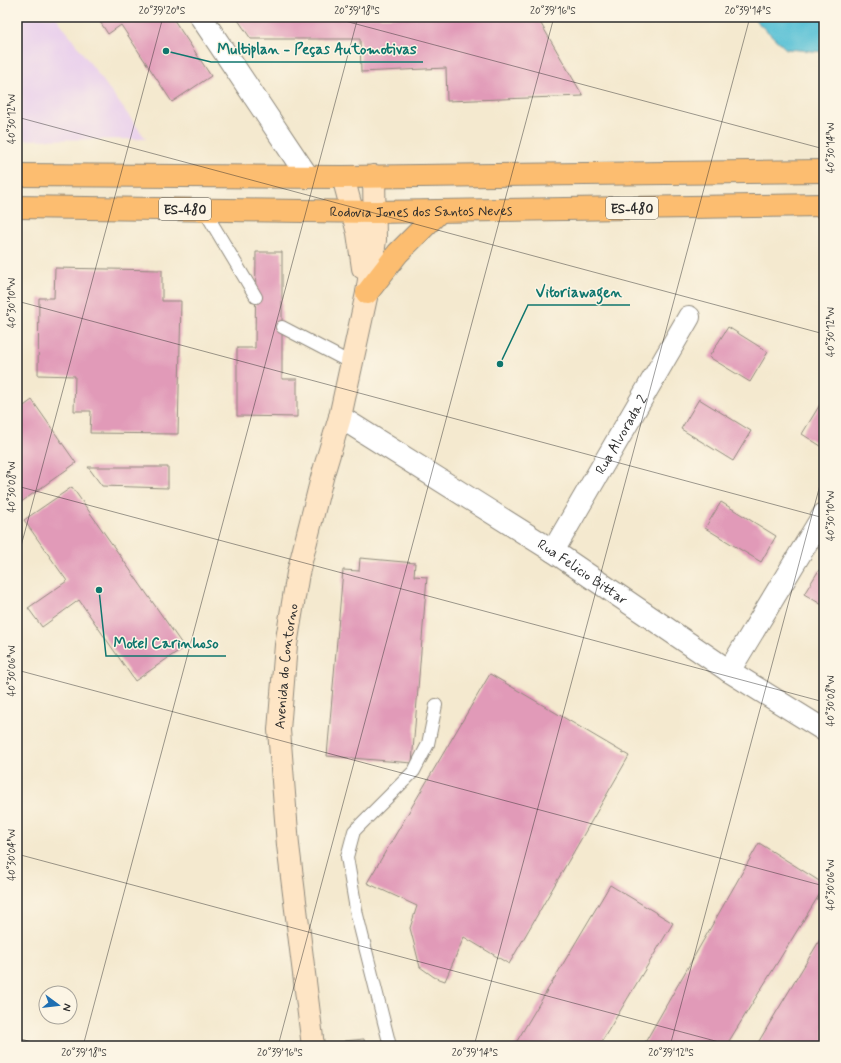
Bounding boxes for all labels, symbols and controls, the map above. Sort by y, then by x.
text: 20°39'20"S [139,4,186,18]
text: 20°39'18"S [334,4,380,18]
text: 20°39'16"S [530,4,576,18]
text: 20°39'14"S [725,4,772,18]
callout: Multiplan - Peças Automotivas [211,35,423,62]
text: Multiplan - Peças Automotivas [217,40,417,60]
text: 40°30'12"W [5,94,19,144]
text: 40°30'14"W [824,123,838,173]
road number: ES-480 [606,197,658,219]
road number: ES-480 [159,198,211,220]
street label: Rodovia Jones dos Santos Neves [329,202,513,222]
text: 40°30'10"W [5,278,19,328]
callout: Vitoriawagen [528,278,630,305]
text: Vitoriawagen [536,283,622,305]
text: 40°30'12"W [824,307,838,357]
street label: Rua Alvorada 2 [592,392,652,478]
text: 40°30'08"W [5,461,19,513]
text: 40°30'10"W [824,491,838,541]
street label: Rua Felicio Bittar [534,536,631,609]
street label: Avenida do Contorno [271,602,303,730]
callout: Motel Carinhoso [106,629,226,656]
text: Motel Carinhoso [113,634,219,654]
text: 40°30'06"W [5,645,19,697]
text: 40°30'08"W [824,675,838,727]
text: 40°30'04"W [5,829,19,881]
text: 40°30'06"W [824,859,838,911]
north arrow [38,985,78,1025]
text: N [59,1002,74,1013]
text: 20°39'18"S [61,1046,107,1060]
text: 20°39'16"S [257,1046,303,1060]
text: 20°39'14"S [452,1046,499,1060]
text: 20°39'12"S [648,1046,694,1060]

